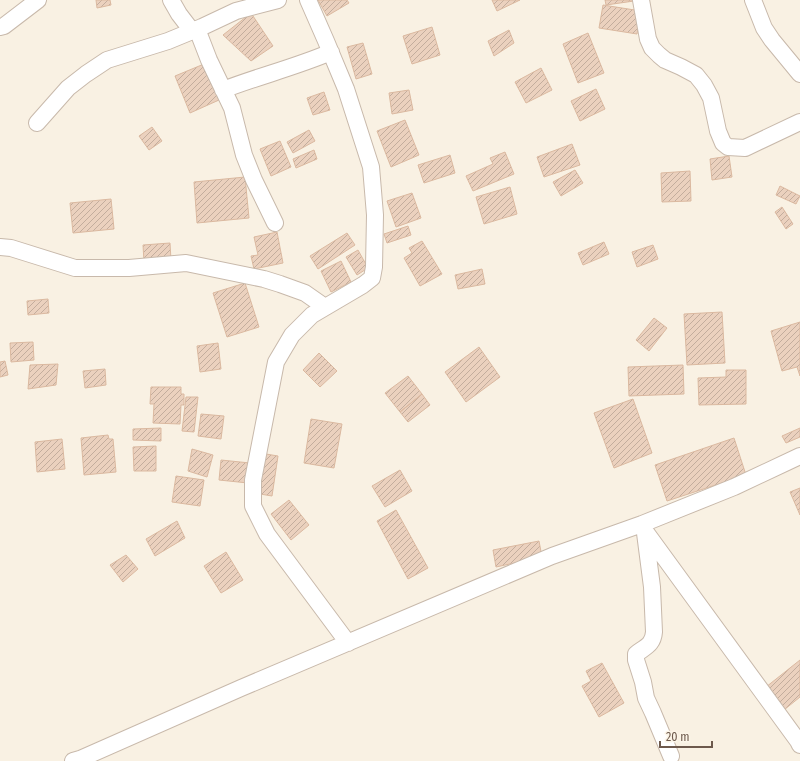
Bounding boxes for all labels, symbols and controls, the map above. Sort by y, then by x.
scale bar [660,723,712,749]
text: 20 m [666,730,690,744]

